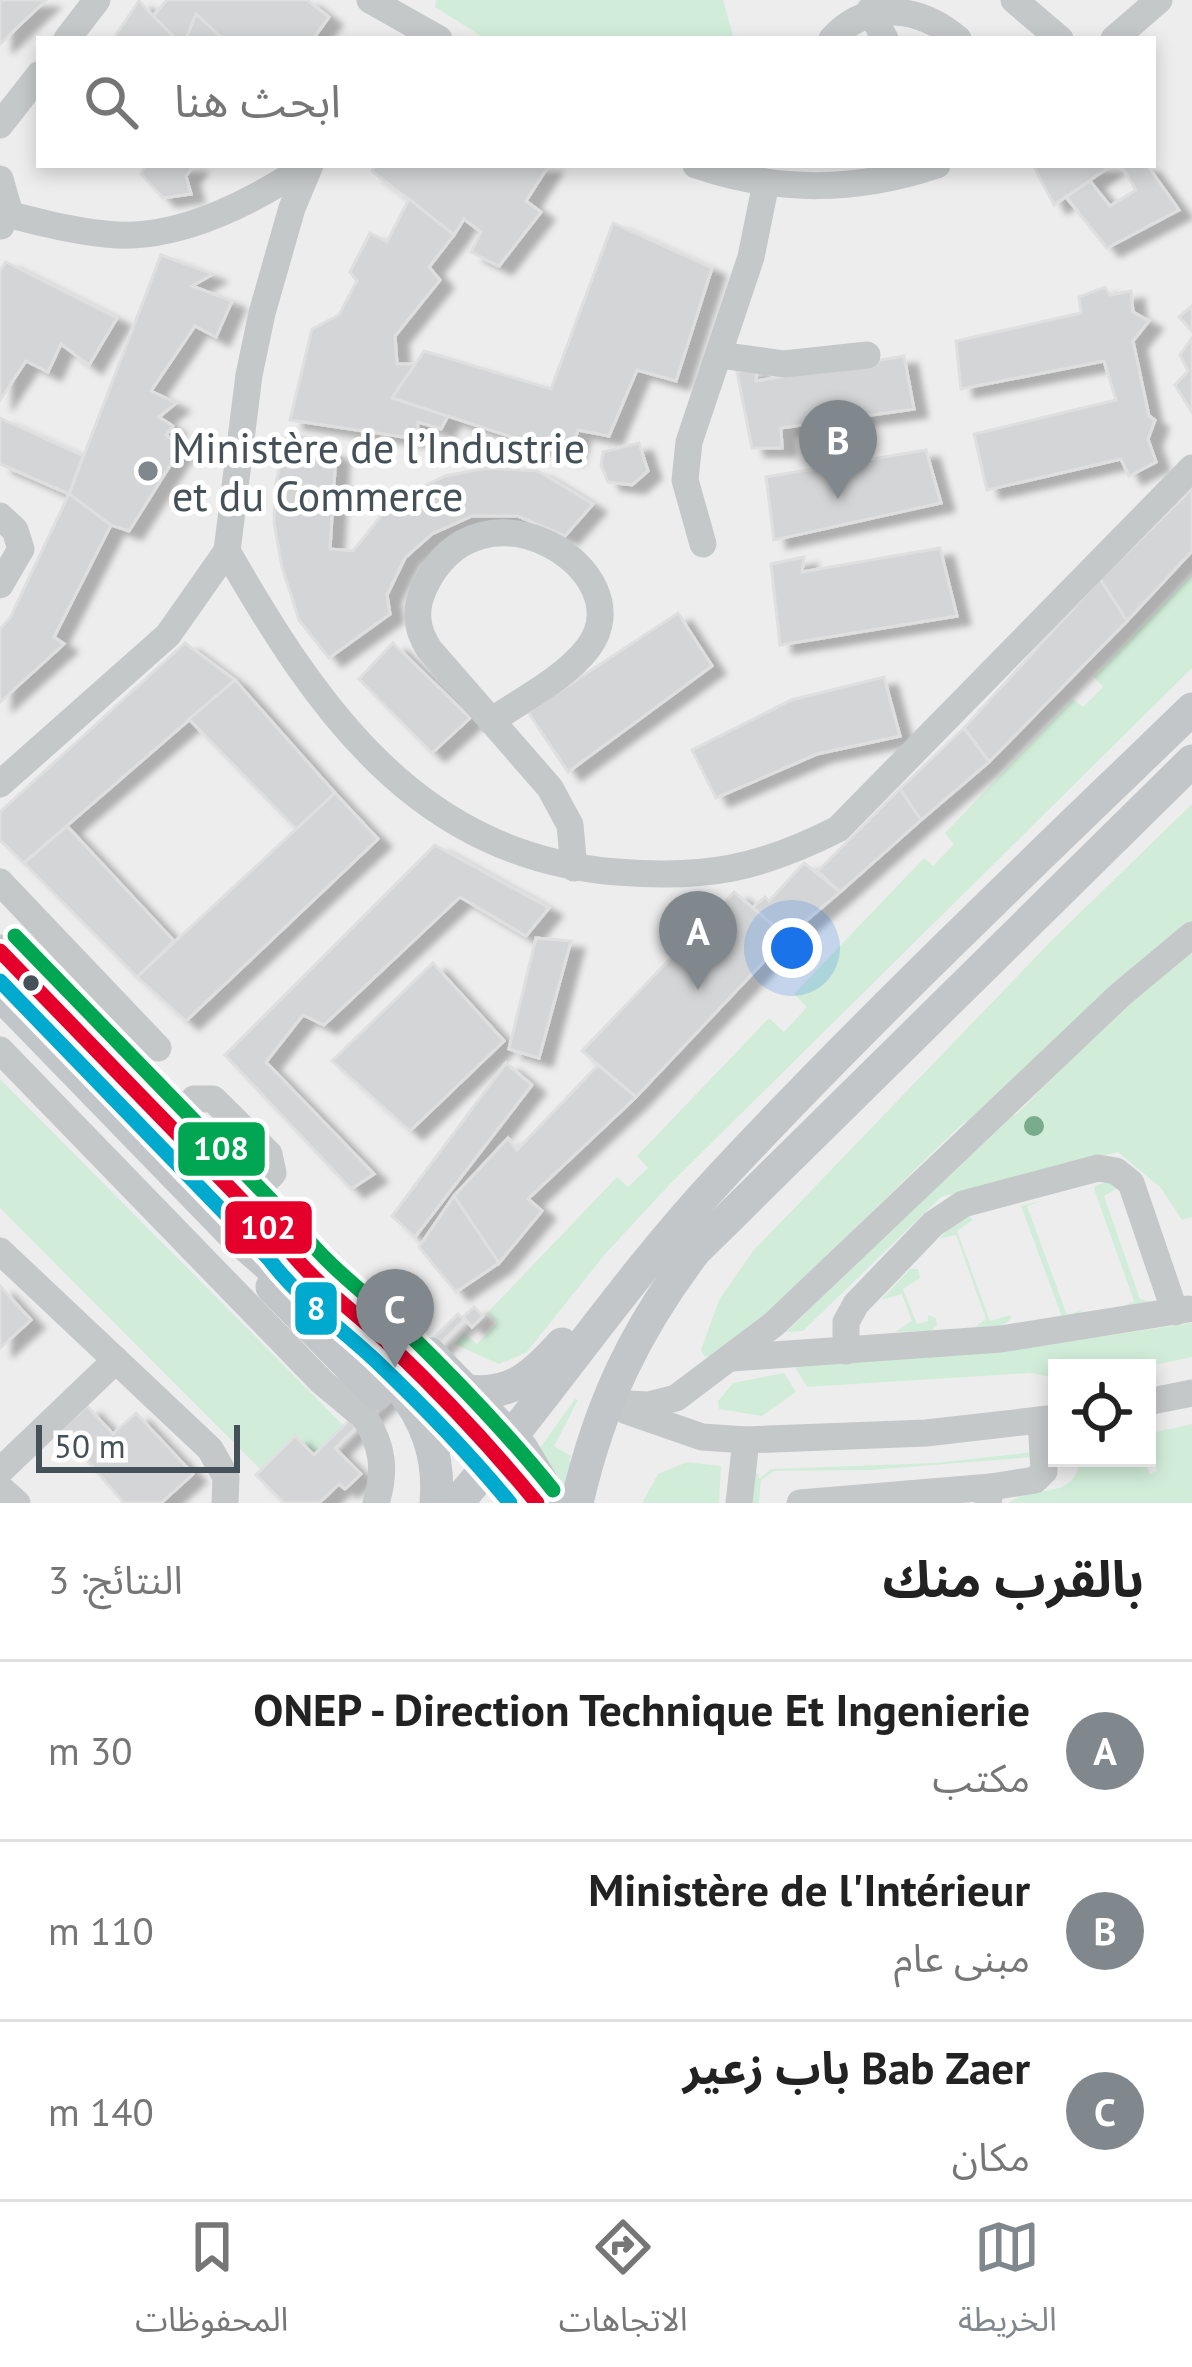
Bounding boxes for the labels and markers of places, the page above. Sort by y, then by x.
pin: B [799,400,877,499]
place label: Ministère de l’Industrie et du Commerce [172,420,585,523]
marker: Ministère de l’Industrie et du Commerce [135,458,161,484]
pin: A [659,891,737,990]
unlabelled marker [20,972,42,994]
pin: C [356,1269,434,1368]

